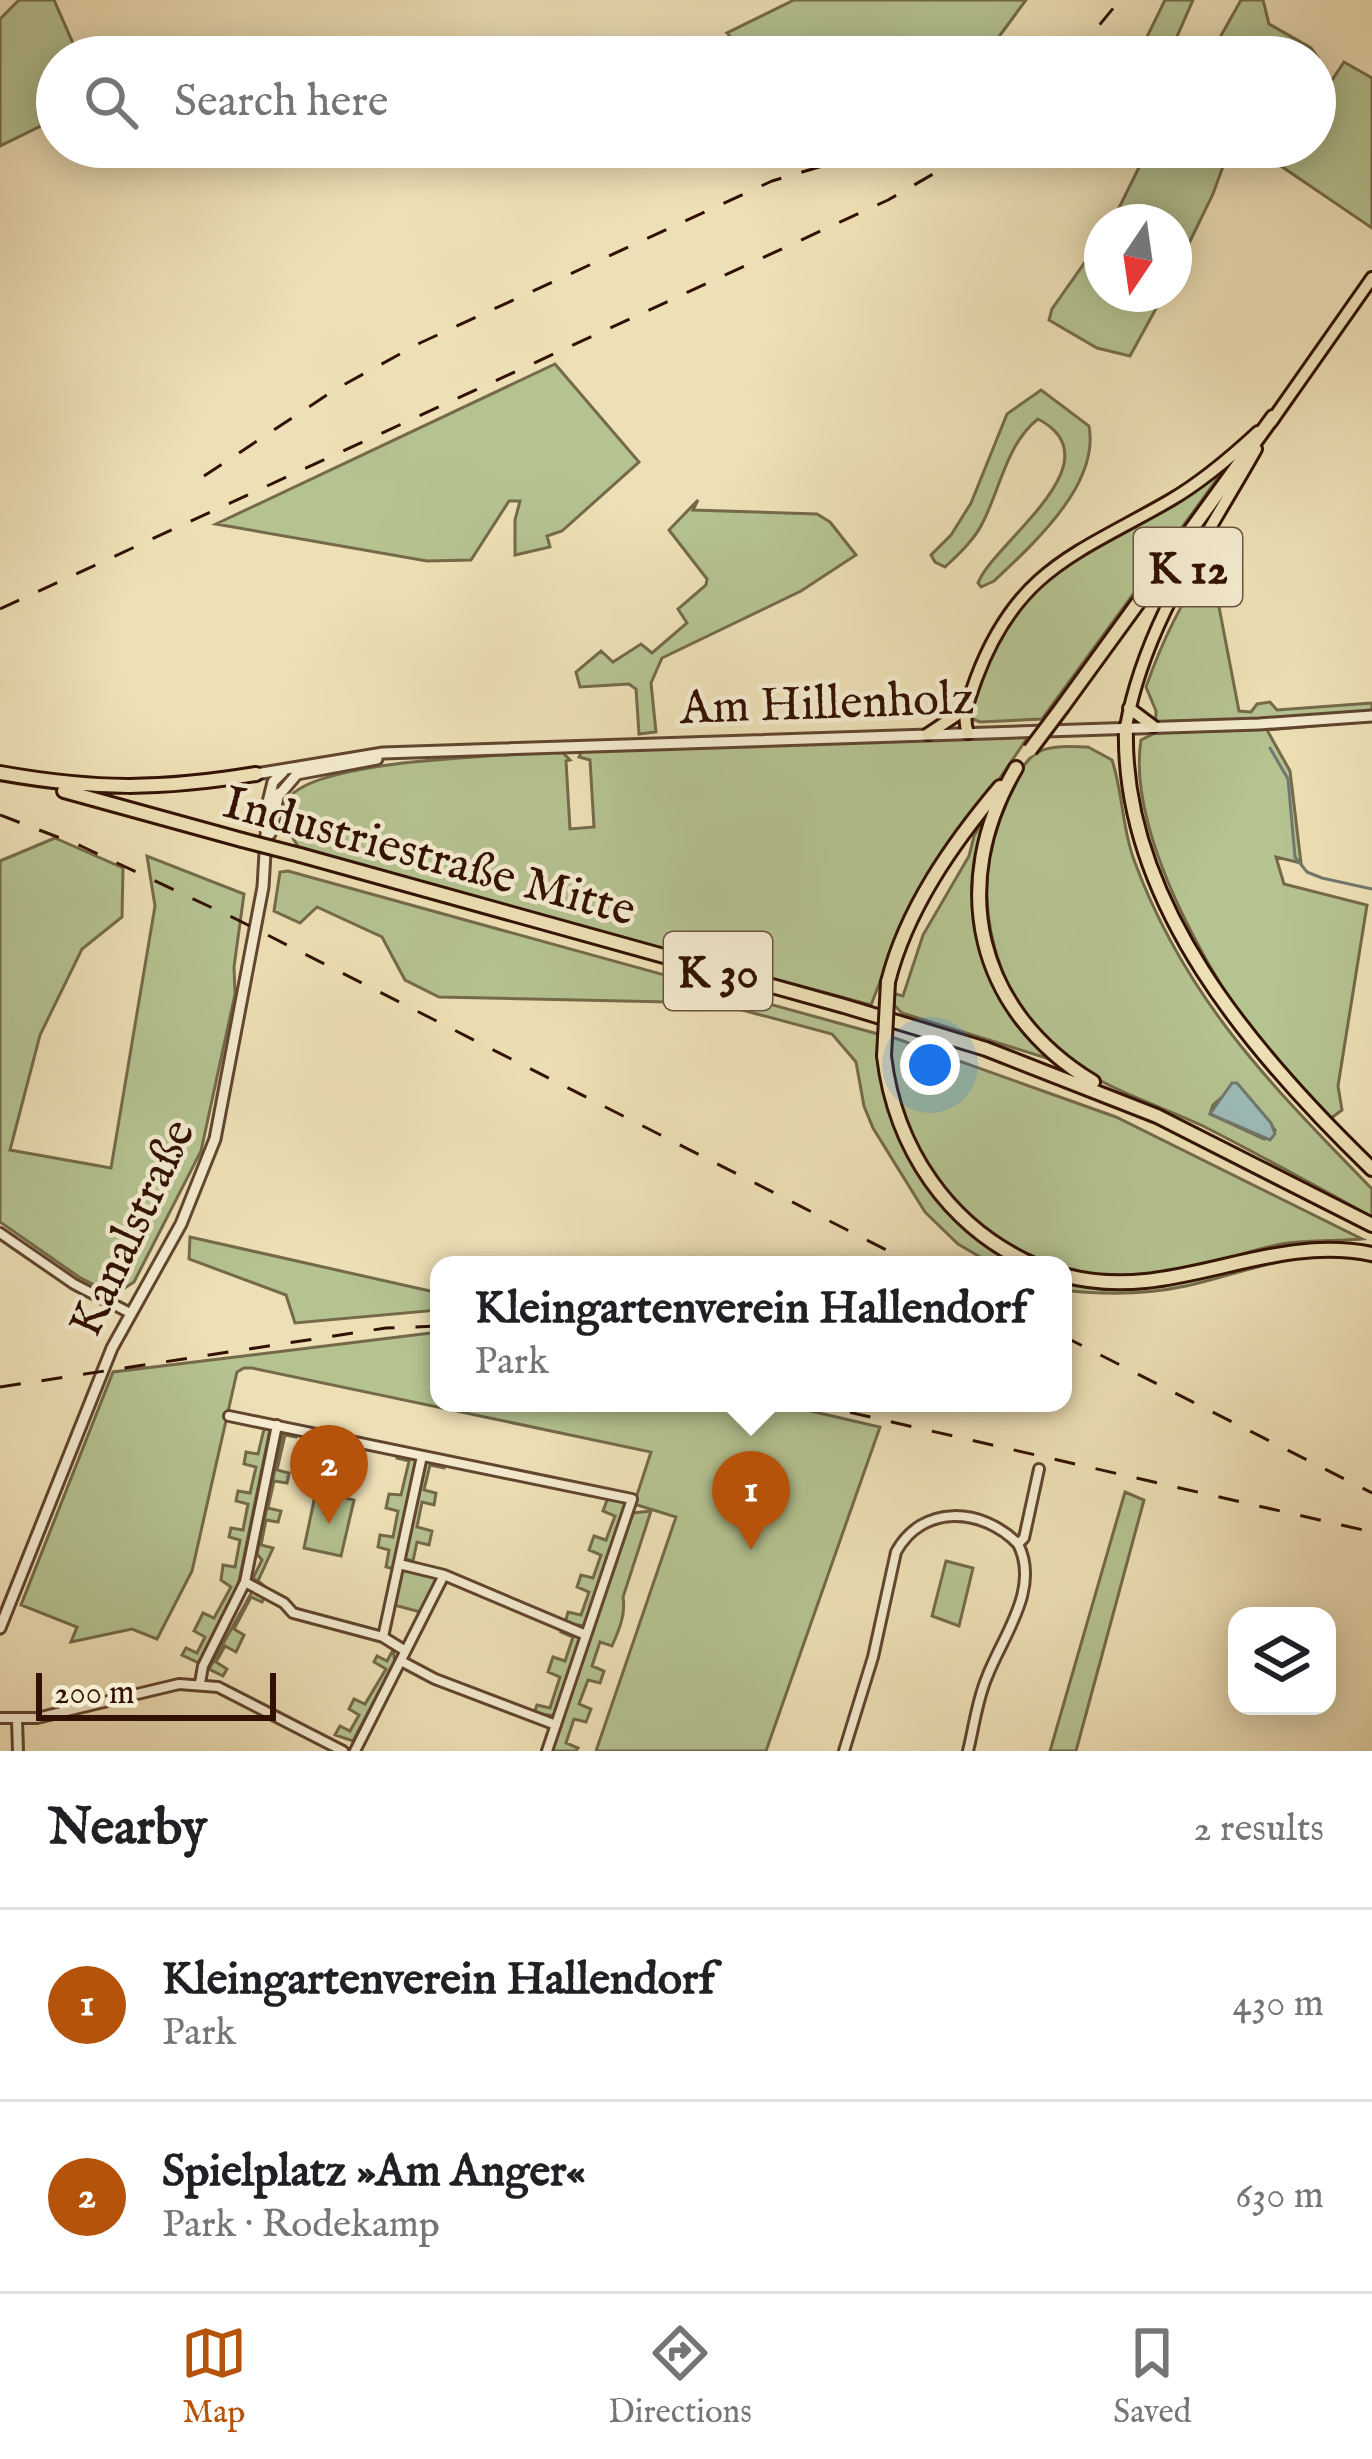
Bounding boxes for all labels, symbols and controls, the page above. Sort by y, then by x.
search box [36,36,1336,168]
icon: search [78,69,144,135]
text: Search here [174,74,388,131]
north arrow [1084,204,1192,312]
road number: K 12 [1134,528,1242,606]
street label: Am Hillenholz [678,670,975,740]
street label: Industriestraße Mitte [216,774,642,942]
road number: K 30 [664,932,772,1010]
your location [900,1035,960,1095]
street label: Kanalstraße [57,1110,210,1347]
popup [430,1256,1072,1412]
text: Kleingartenverein Hallendorf [475,1281,1027,1338]
text: Park [475,1338,549,1387]
pin: 2 [290,1425,368,1524]
pin: 1 [712,1451,790,1550]
map controls [1228,1607,1336,1715]
button: layers [1228,1607,1336,1715]
scale bar [36,1667,276,1720]
text: 200 m [54,1673,135,1715]
text: Nearby [48,1797,207,1862]
text: 2 results [1193,1805,1324,1854]
text: Kleingartenverein Hallendorf [162,1952,715,2009]
text: 1 [80,1980,94,2029]
text: 430 m [1233,1980,1324,2029]
text: Park [162,2009,236,2058]
text: Spielplatz »Am Anger« [162,2144,586,2201]
text: 2 [78,2172,96,2221]
text: 630 m [1235,2172,1324,2221]
text: Park · Rodekamp [162,2201,440,2250]
tab: Map [181,2320,247,2434]
tab: Directions [608,2320,752,2434]
tab: Saved [1113,2320,1191,2434]

